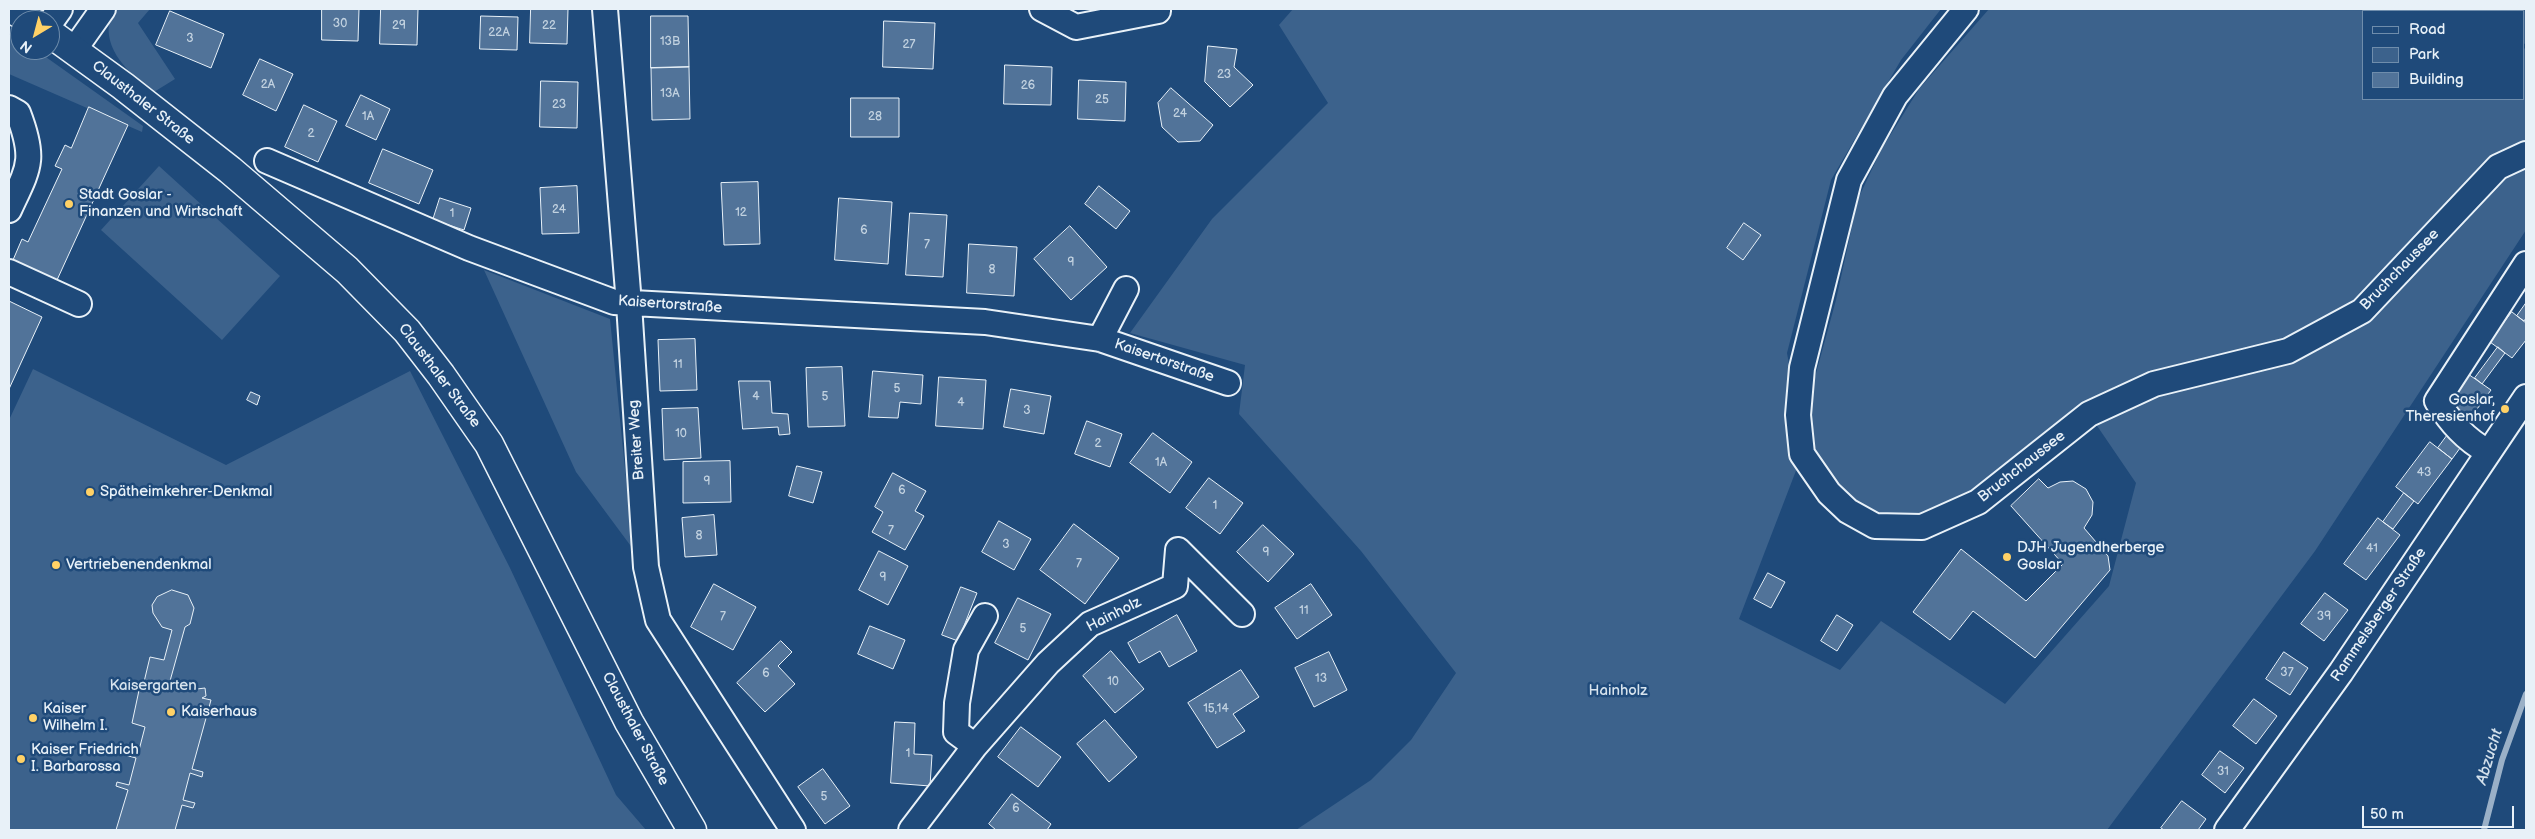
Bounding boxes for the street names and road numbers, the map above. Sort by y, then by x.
street label: Clausthaler Straße [88,57,198,149]
street label: Bruchchaussee [2357,226,2443,314]
street label: Kaisertorstraße [617,292,723,318]
street label: Clausthaler Straße [394,320,484,432]
street label: Kaisertorstraße [1112,335,1216,387]
street label: Breiter Weg [625,399,649,481]
street label: Bruchchaussee [1975,427,2069,507]
street label: Rammelsberger Straße [2327,545,2431,685]
street label: Hainholz [1084,594,1144,636]
street label: Clausthaler Straße [598,669,672,789]

